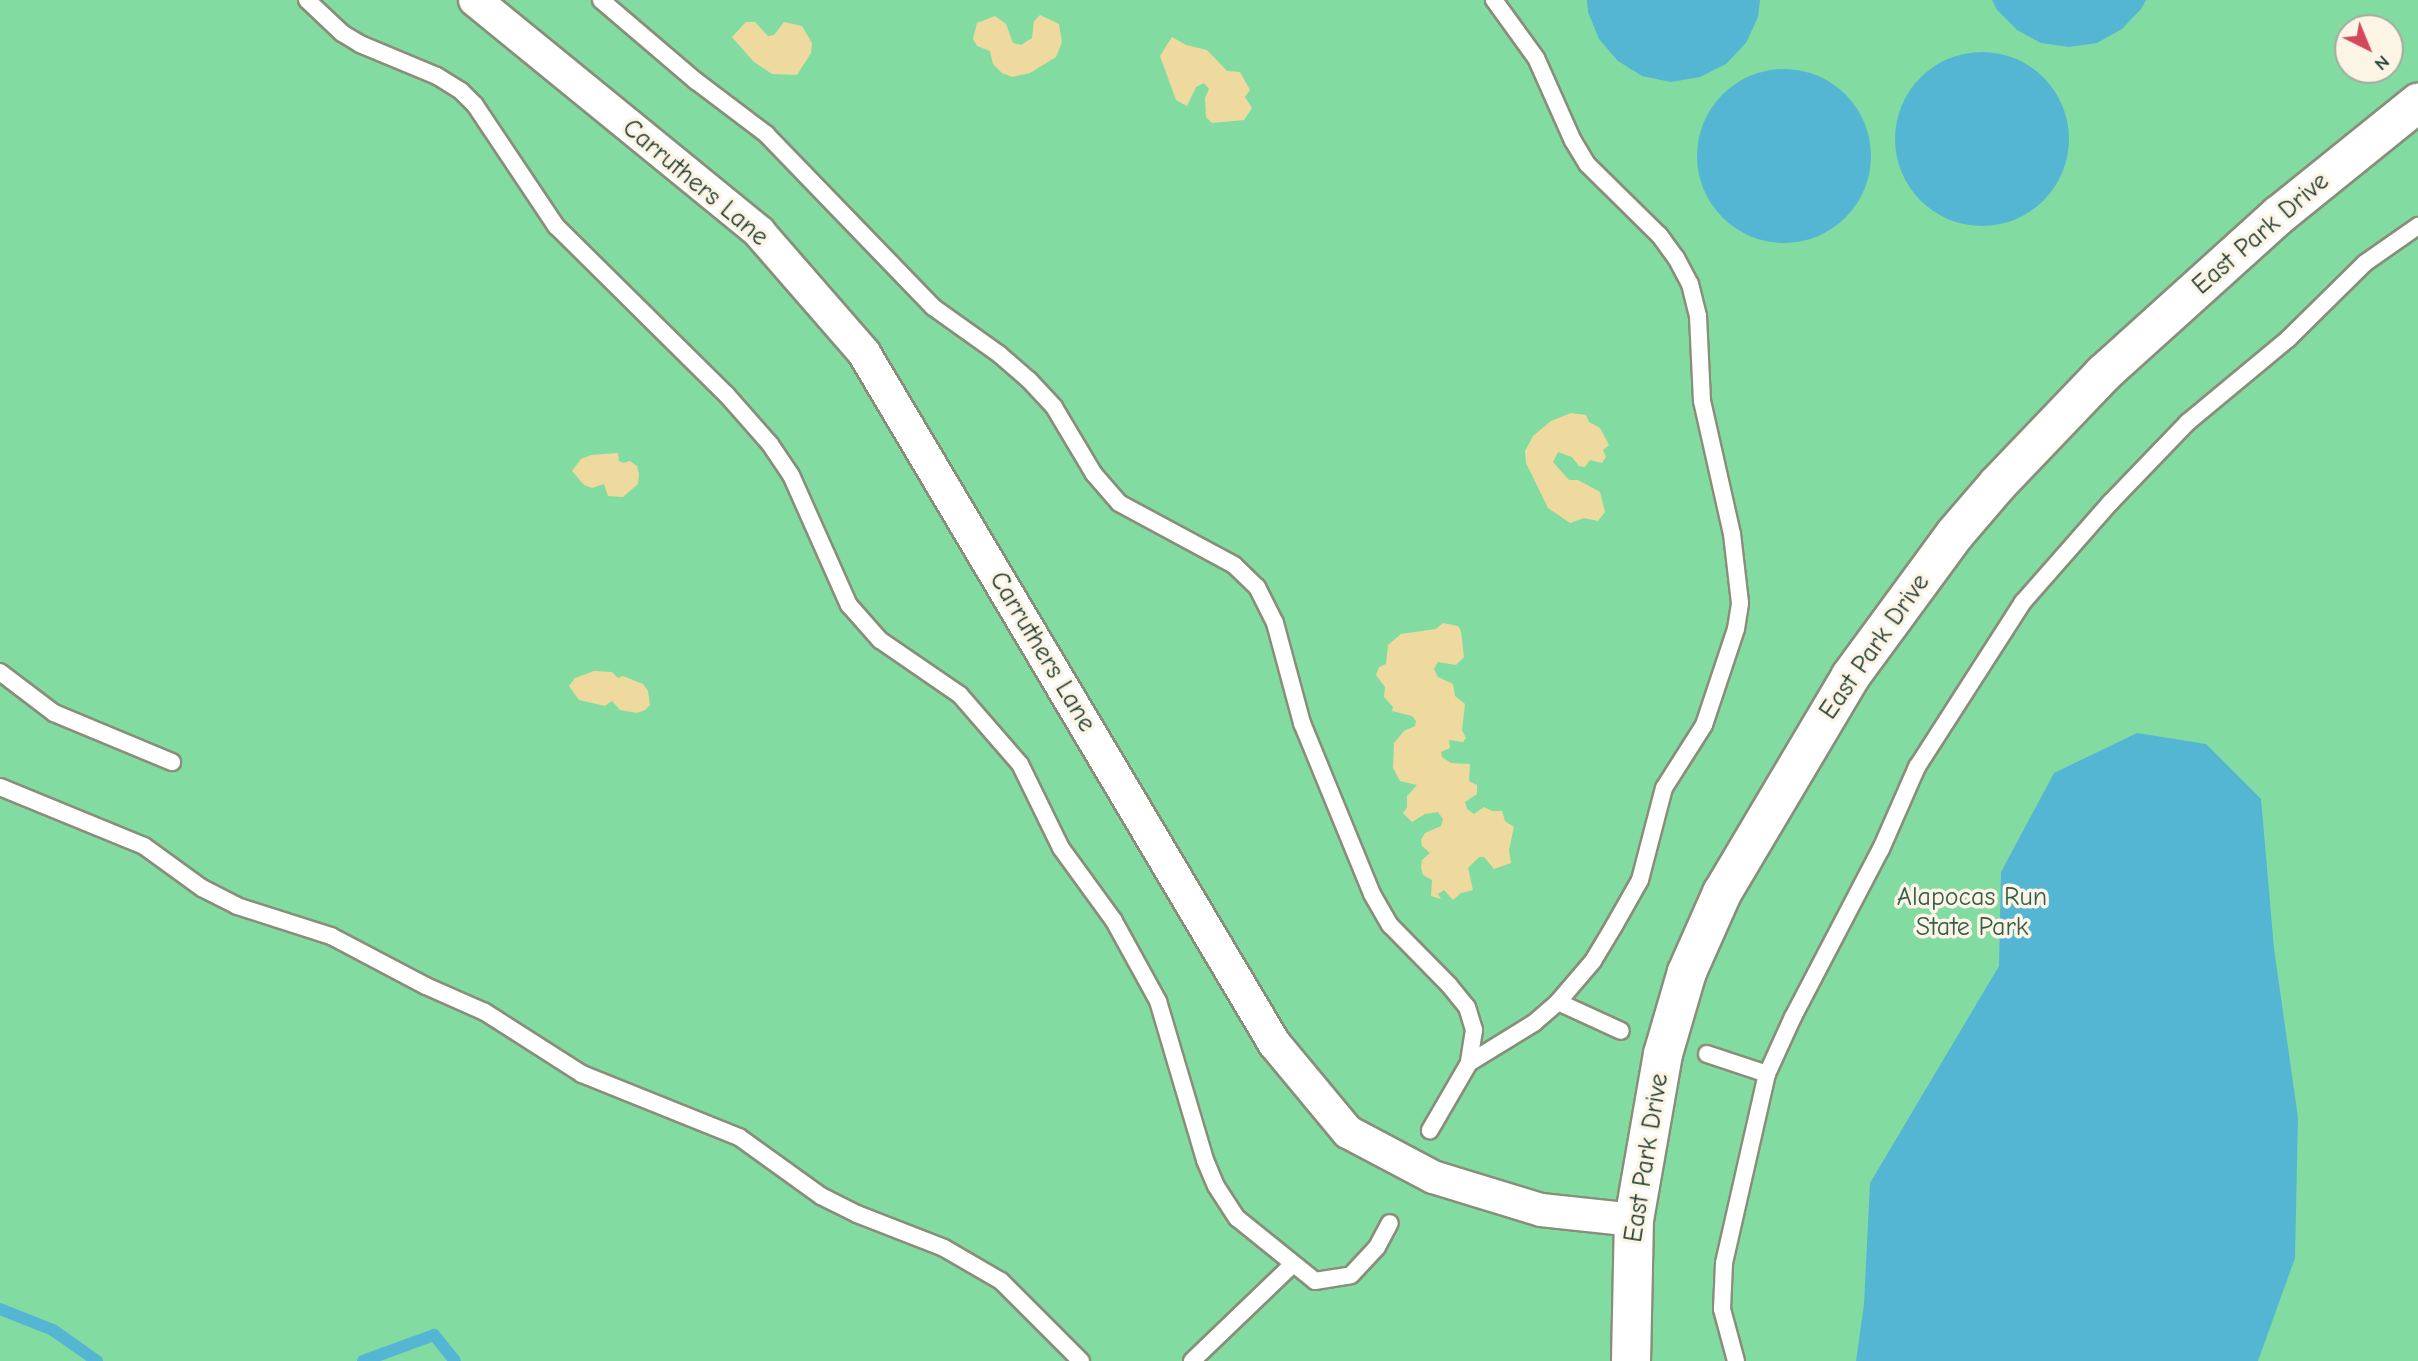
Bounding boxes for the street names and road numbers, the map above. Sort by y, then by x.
street label: Carruthers Lane [616,113,774,253]
street label: East Park Drive [2186,166,2336,302]
street label: Carruthers Lane [982,566,1102,738]
street label: East Park Drive [1813,568,1937,726]
street label: East Park Drive [1618,1071,1676,1245]

